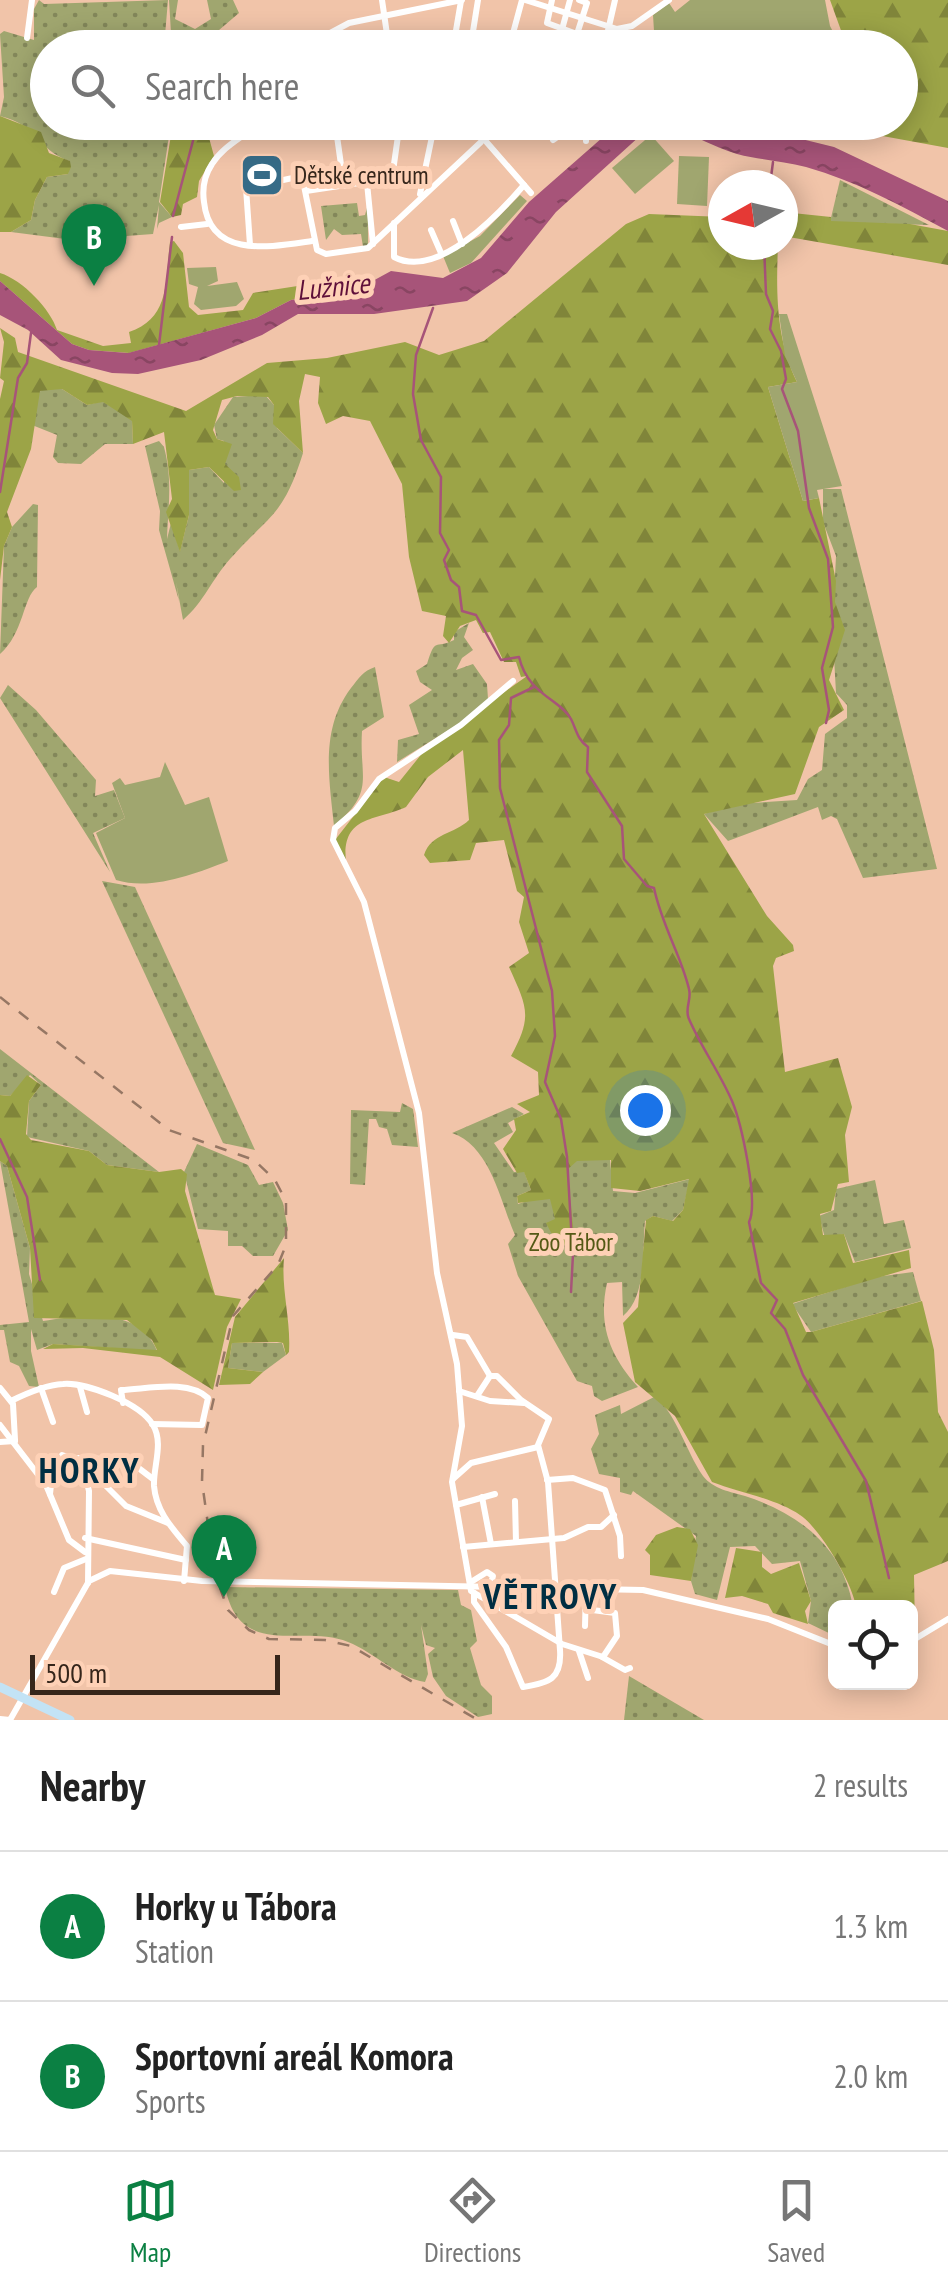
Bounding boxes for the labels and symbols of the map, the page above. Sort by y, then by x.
sports icon: Dětské centrum [239,152,285,198]
place label: Dětské centrum [294,159,428,191]
north arrow [708,170,798,260]
pin: B [62,204,126,286]
water label: Lužnice [295,264,374,308]
your location [620,1085,671,1136]
park label: Zoo Tábor [529,1226,613,1258]
district label: HORKY [39,1447,141,1493]
pin: A [192,1514,256,1597]
district label: VĚTROVY [482,1573,619,1619]
scale bar [30,1650,280,1694]

